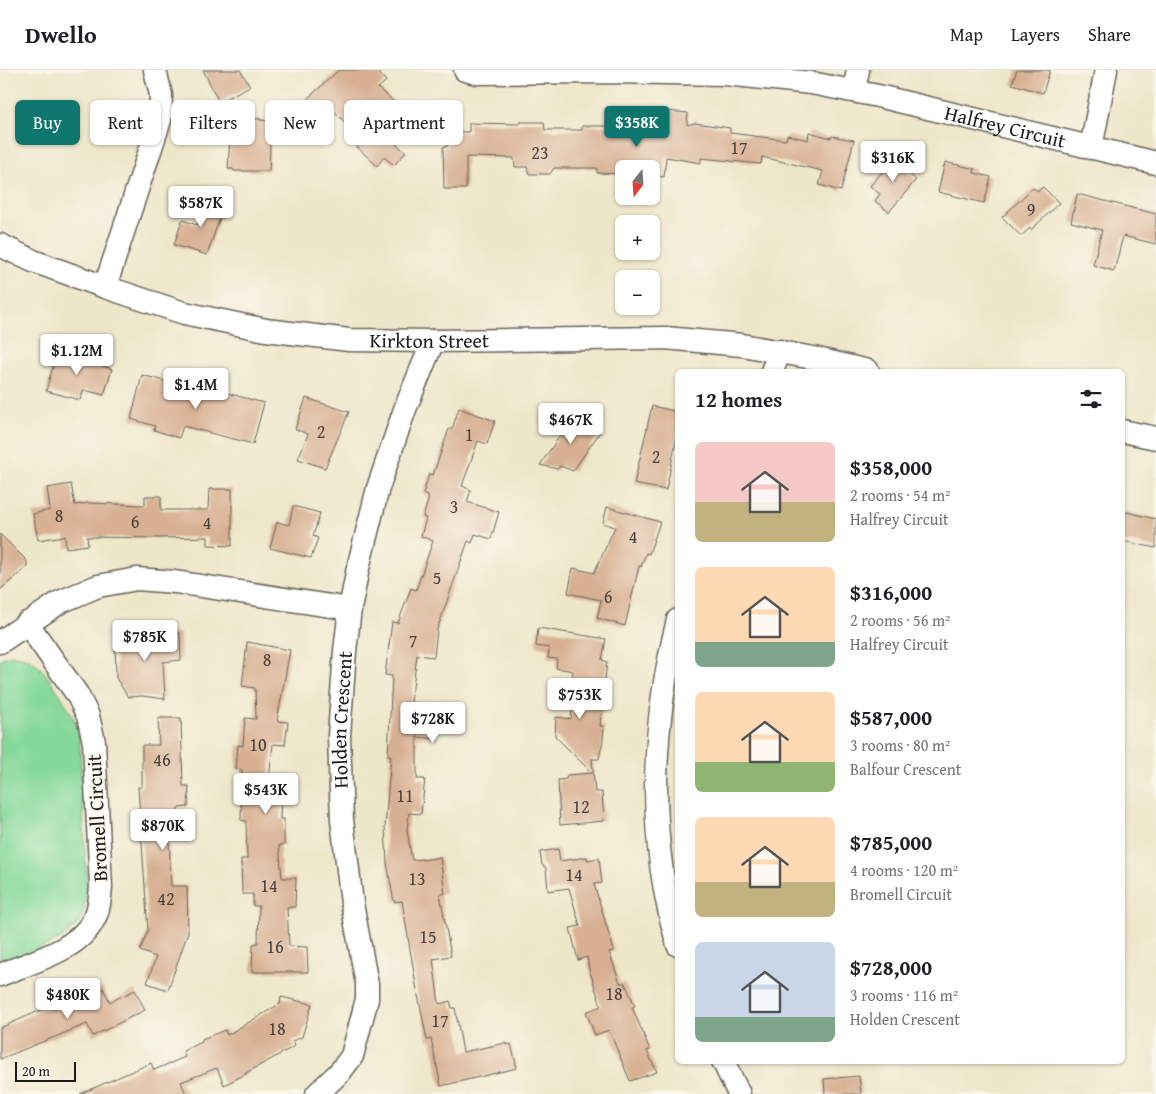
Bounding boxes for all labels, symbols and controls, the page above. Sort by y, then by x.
text: Dwello [25,17,97,52]
text: Map [950,21,983,48]
text: Layers [1011,21,1060,48]
text: Share [1088,21,1131,48]
street label: Halfrey Circuit [942,98,1069,155]
chip: Buy [15,100,80,145]
chip: Rent [90,100,161,145]
chip: Filters [171,100,255,145]
chip: New [265,100,334,145]
chip: Apartment [344,100,463,145]
pin: $358K [602,106,672,148]
text: $358K [615,110,659,134]
house number: 17 [730,134,748,161]
house number: 23 [531,139,549,166]
pin: $316K [858,140,928,183]
text: $316K [871,145,915,169]
north arrow [615,160,660,205]
map controls [615,160,660,315]
pin: $587K [166,186,236,228]
text: $587K [179,190,223,214]
house number: 9 [1027,196,1035,223]
button: + [615,215,660,260]
button: − [615,270,660,315]
street label: Kirkton Street [369,325,489,355]
pin: $1.12M [36,334,118,376]
text: $1.12M [51,338,103,362]
pin: $1.4M [161,368,231,410]
text: $1.4M [174,372,218,396]
text: 12 homes [695,384,782,415]
icon: filters [1077,385,1105,413]
pin: $467K [536,402,606,445]
text: $467K [549,407,593,431]
house number: 2 [317,418,325,445]
house number: 1 [465,421,473,448]
house number: 2 [652,443,660,470]
text: $358,000 [850,452,932,483]
icon: home [735,462,795,522]
text: 2 rooms · 54 m² [850,483,950,507]
house number: 3 [450,493,458,520]
house number: 8 [55,502,63,529]
text: Halfrey Circuit [850,507,949,531]
house number: 6 [131,508,139,535]
house number: 4 [203,509,211,536]
house number: 4 [629,523,637,550]
house number: 5 [433,564,441,591]
text: $316,000 [850,577,932,608]
house number: 6 [604,583,612,610]
icon: home [735,587,795,647]
text: 2 rooms · 56 m² [850,608,950,632]
pin: $785K [110,620,180,662]
text: $785K [123,624,167,648]
house number: 7 [409,627,417,654]
text: Halfrey Circuit [850,632,949,656]
house number: 8 [263,646,271,673]
street label: Holden Crescent [324,650,359,789]
pin: $753K [545,678,615,720]
text: $753K [558,682,602,706]
pin: $728K [398,702,468,744]
text: $587,000 [850,702,932,733]
text: $728K [411,706,455,730]
icon: home [735,712,795,772]
house number: 10 [249,731,267,758]
text: 3 rooms · 80 m² [850,733,950,757]
house number: 46 [153,746,171,773]
street label: Bromell Circuit [79,754,114,883]
text: Balfour Crescent [850,757,961,781]
pin: $543K [231,772,301,815]
text: $543K [244,777,288,801]
house number: 11 [396,782,414,809]
house number: 12 [572,793,590,820]
pin: $870K [128,808,198,851]
text: $870K [141,813,185,837]
text: $785,000 [850,827,932,858]
icon: home [735,837,795,897]
text: 4 rooms · 120 m² [850,858,958,882]
house number: 14 [565,861,583,888]
house number: 13 [408,865,426,892]
house number: 14 [260,872,278,899]
text: Bromell Circuit [850,882,952,906]
house number: 42 [157,885,175,912]
house number: 15 [419,923,437,950]
house number: 16 [266,933,284,960]
text: $728,000 [850,952,932,983]
icon: home [735,962,795,1022]
pin: $480K [33,978,103,1020]
house number: 18 [605,980,623,1007]
text: $480K [46,982,90,1006]
text: 3 rooms · 116 m² [850,983,958,1007]
house number: 17 [431,1007,449,1034]
text: Holden Crescent [850,1007,960,1031]
house number: 18 [268,1015,286,1042]
scale bar [15,1059,76,1082]
text: 20 m [22,1061,50,1081]

